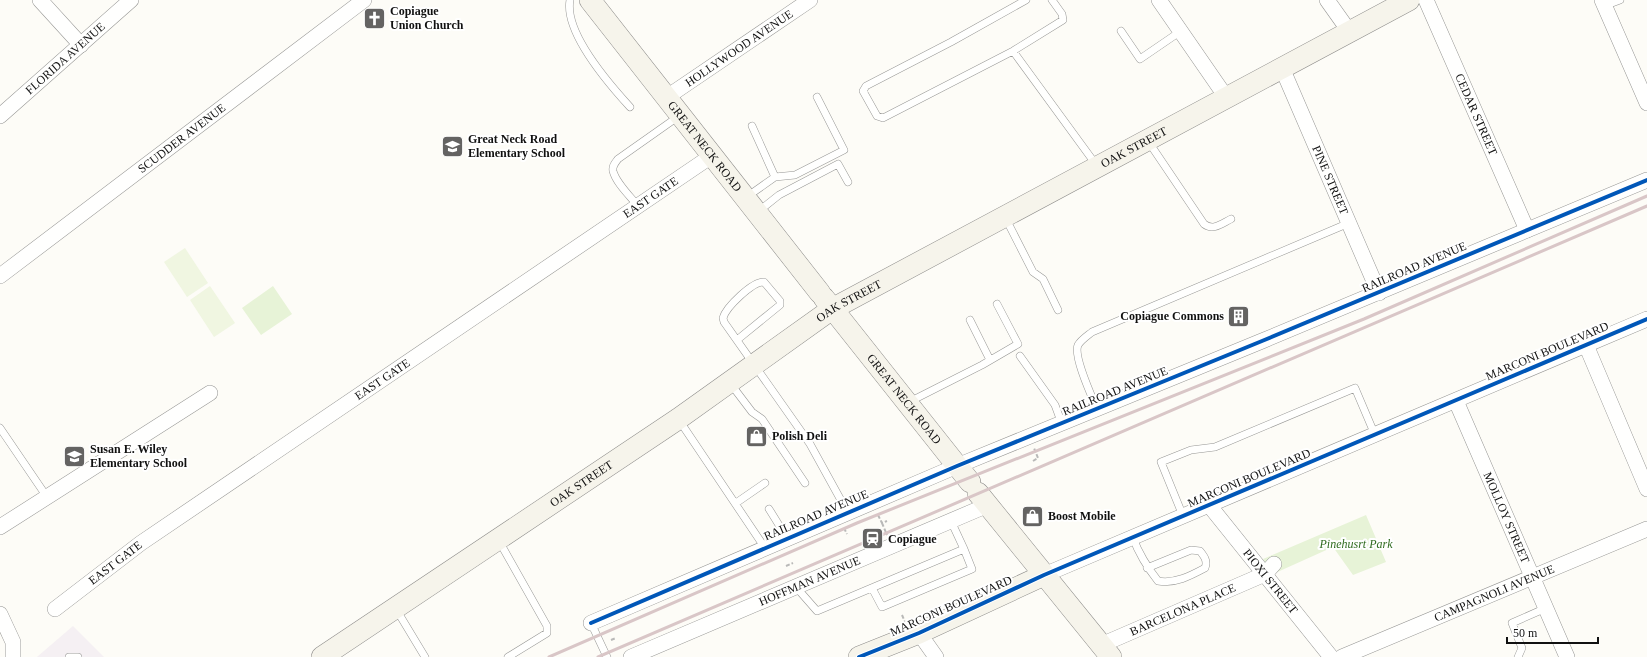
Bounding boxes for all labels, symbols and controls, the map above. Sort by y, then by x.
place label: Copiague Union Church [390,4,464,32]
church icon: Copiague Union Church [362,5,388,31]
street label: HOLLYWOOD AVENUE [683,7,795,90]
street label: FLORIDA AVENUE [22,19,108,97]
street label: CEDAR STREET [1452,71,1501,158]
street label: GREAT NECK ROAD [665,98,745,195]
street label: SCUDDER AVENUE [135,101,228,176]
street label: OAK STREET [1098,124,1170,171]
place label: Great Neck Road Elementary School [468,132,566,160]
school or university icon: Great Neck Road Elementary School [440,133,466,159]
street label: PINE STREET [1309,143,1352,217]
street label: EAST GATE [620,174,681,221]
street label: RAILROAD AVENUE [1360,239,1468,295]
street label: OAK STREET [813,277,884,325]
building icon: Copiague Commons [1226,303,1252,329]
place label: Copiague Commons [1120,309,1224,323]
street label: MARCONI BOULEVARD [1483,319,1611,383]
street label: GREAT NECK ROAD [864,351,944,447]
street label: EAST GATE [352,356,413,403]
street label: RAILROAD AVENUE [1060,364,1170,418]
shop icon: Polish Deli [743,423,769,449]
place label: Polish Deli [772,429,828,443]
place label: Susan E. Wiley Elementary School [90,442,188,470]
school or university icon: Susan E. Wiley Elementary School [62,443,88,469]
street label: MARCONI BOULEVARD [1185,446,1313,510]
street label: OAK STREET [547,457,616,510]
street label: MOLLOY STREET [1481,470,1533,566]
street label: RAILROAD AVENUE [762,487,870,543]
shop icon: Boost Mobile [1019,503,1045,529]
place label: Boost Mobile [1048,509,1116,523]
station icon: Copiague [859,526,885,552]
place label: Copiague [888,532,937,546]
park label: Pinehusrt Park [1319,537,1393,551]
street label: EAST GATE [86,538,145,588]
street label: PIOXI STREET [1240,546,1301,617]
street label: HOFFMAN AVENUE [757,553,862,609]
street label: CAMPAGNOLI AVENUE [1432,562,1556,625]
street label: MARCONI BOULEVARD [888,573,1015,639]
street label: BARCELONA PLACE [1128,581,1238,639]
scale bar [1507,619,1598,645]
text: 50 m [1513,626,1538,640]

